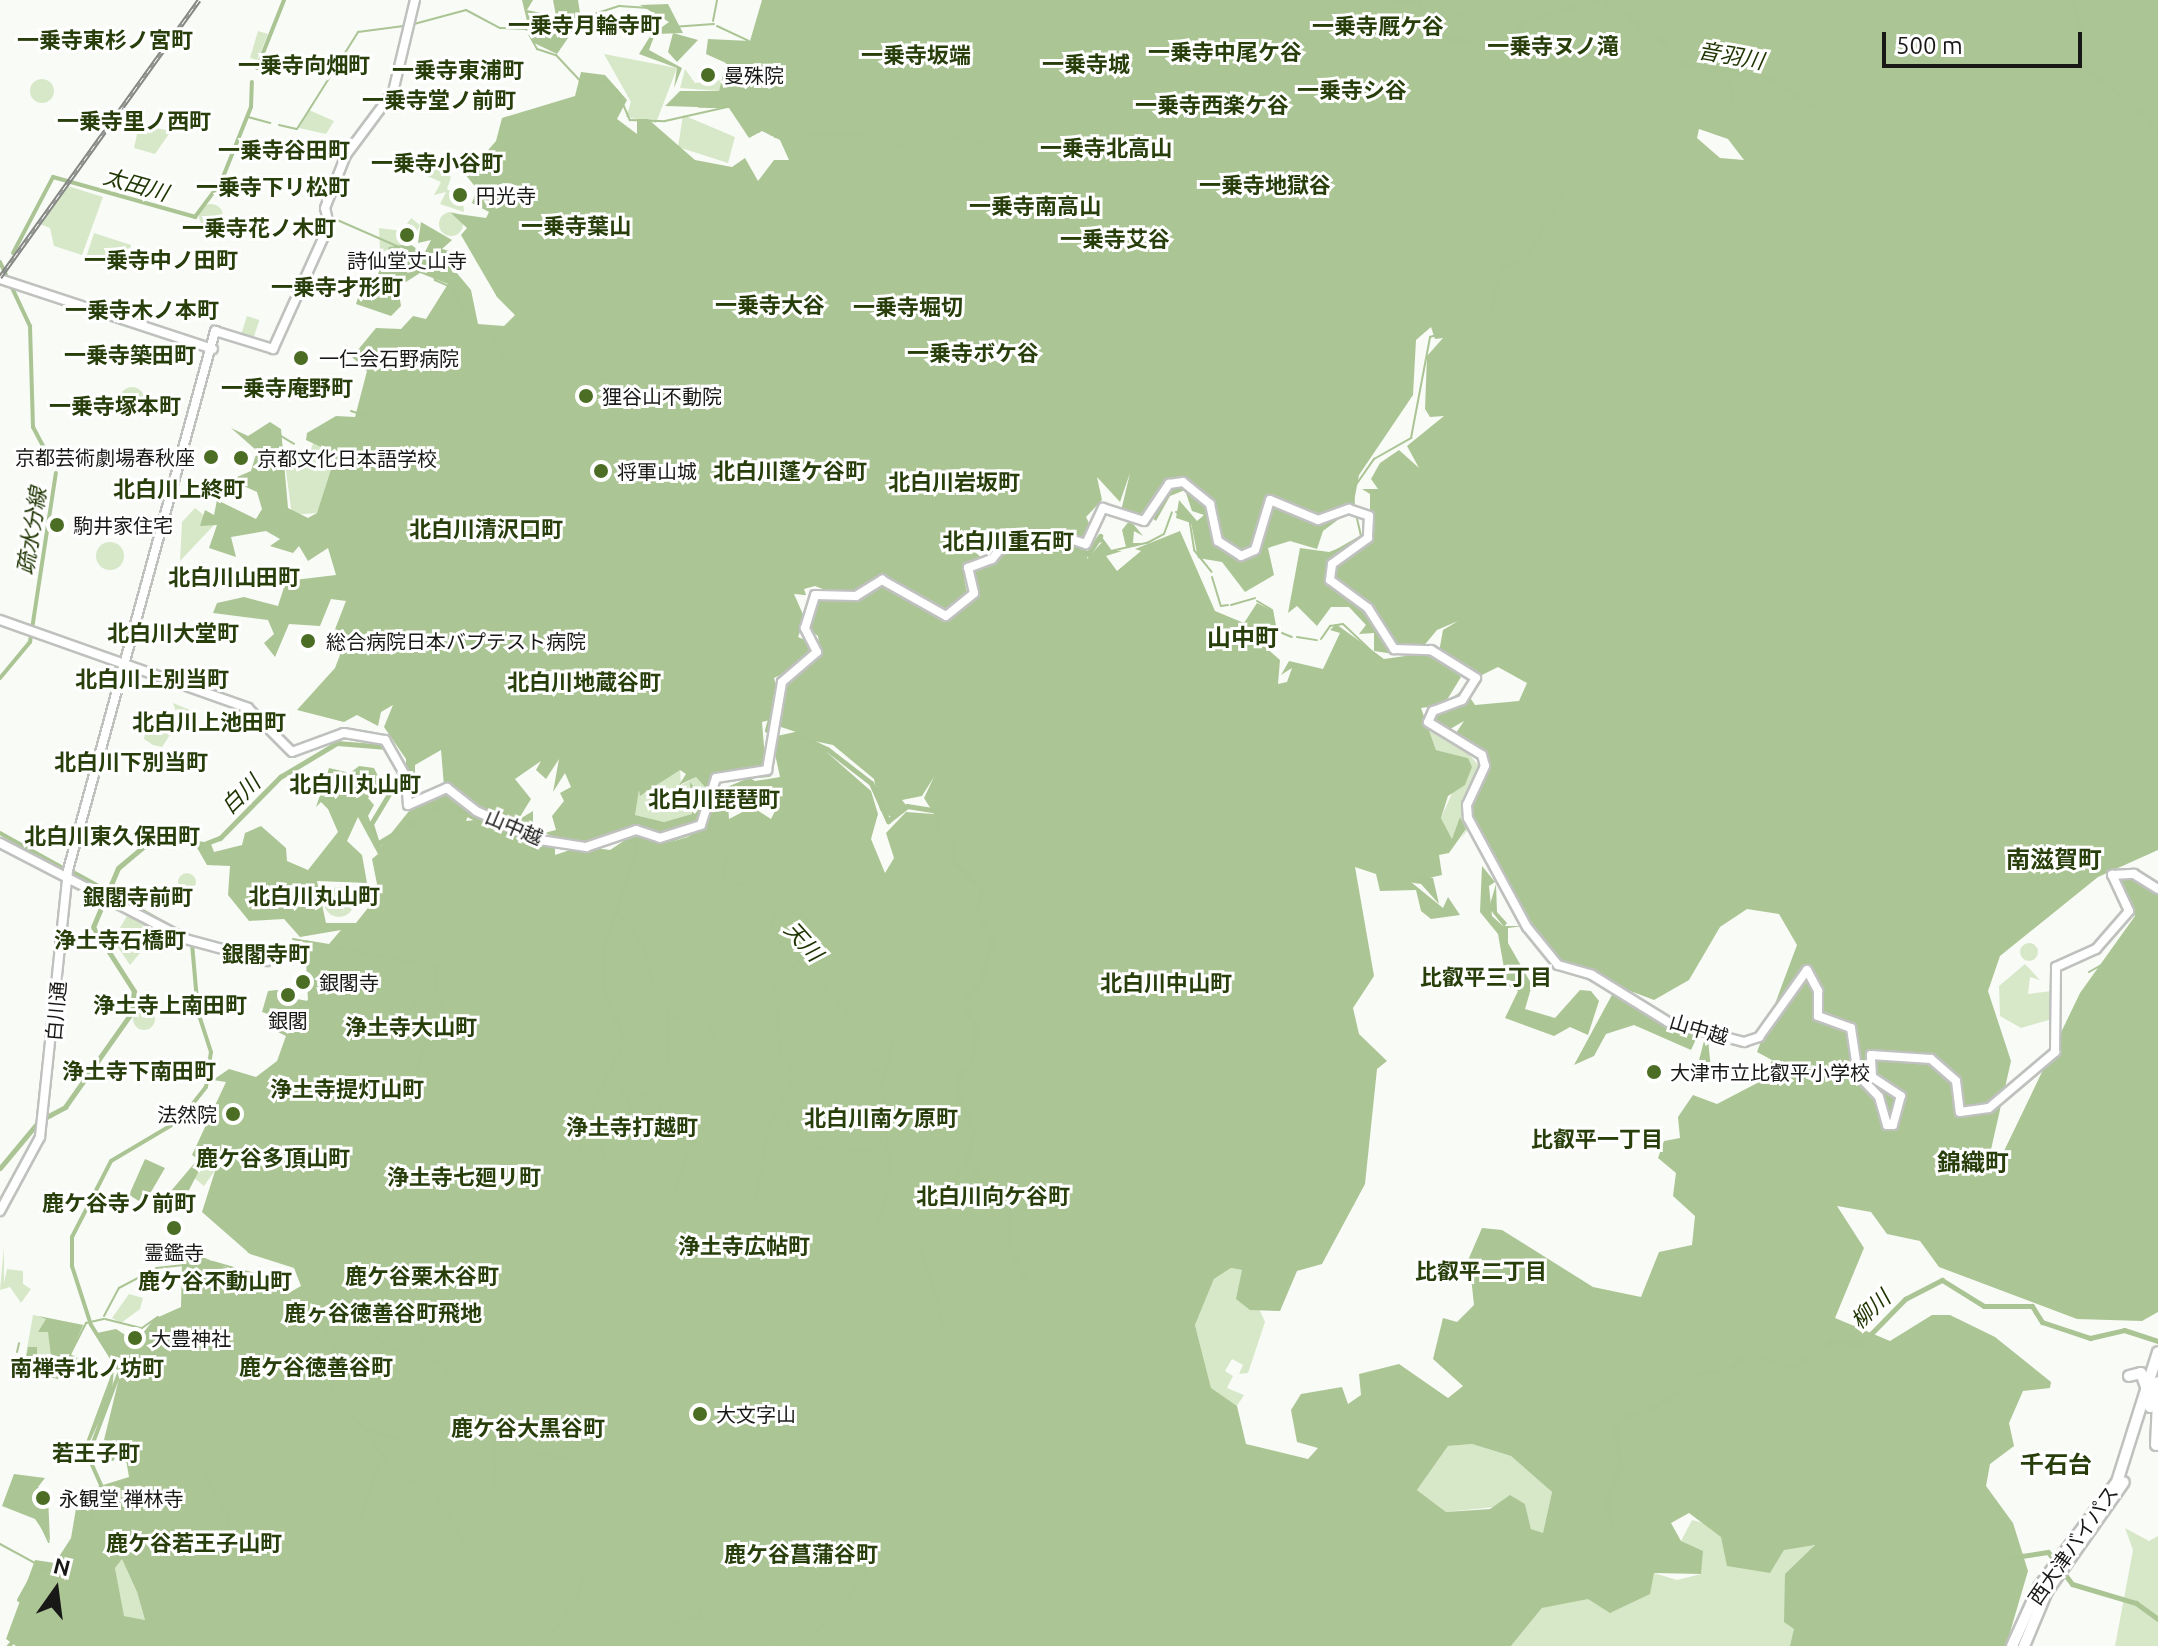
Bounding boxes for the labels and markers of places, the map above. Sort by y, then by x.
place label: 曼殊院 [724,63,784,87]
marker: 曼殊院 [699,66,717,84]
place label: 円光寺 [476,183,536,207]
marker: 円光寺 [451,186,469,204]
marker: 詩仙堂丈山寺 [398,226,416,244]
place label: 詩仙堂丈山寺 [347,248,467,272]
place label: 一仁会石野病院 [319,346,459,370]
marker: 一仁会石野病院 [290,347,312,369]
place label: 狸谷山不動院 [602,384,722,408]
marker: 狸谷山不動院 [577,387,595,405]
place label: 京都芸術劇場春秋座 [15,445,195,469]
place label: 京都文化日本語学校 [257,446,437,470]
marker: 京都芸術劇場春秋座 [202,448,220,466]
marker: 京都文化日本語学校 [232,449,250,467]
place label: 将軍山城 [617,459,697,483]
marker: 将軍山城 [592,462,610,480]
place label: 駒井家住宅 [73,513,173,537]
marker: 駒井家住宅 [48,516,66,534]
place label: 総合病院日本バプテスト病院 [326,629,586,653]
marker: 総合病院日本バプテスト病院 [297,630,319,652]
place label: 銀閣寺 [319,970,379,994]
marker: 銀閣寺 [294,973,312,991]
marker: 銀閣 [279,986,297,1004]
place label: 銀閣 [268,1008,308,1032]
place label: 大津市立比叡平小学校 [1670,1060,1870,1084]
marker: 大津市立比叡平小学校 [1645,1063,1663,1081]
place label: 法然院 [157,1102,217,1126]
marker: 法然院 [224,1105,242,1123]
marker: 霊鑑寺 [165,1219,183,1237]
place label: 霊鑑寺 [144,1240,204,1264]
place label: 大豊神社 [151,1326,231,1350]
marker: 大豊神社 [126,1329,144,1347]
place label: 大文字山 [716,1402,796,1426]
marker: 大文字山 [691,1405,709,1423]
place label: 永観堂 禅林寺 [59,1486,184,1510]
marker: 永観堂 禅林寺 [34,1489,52,1507]

